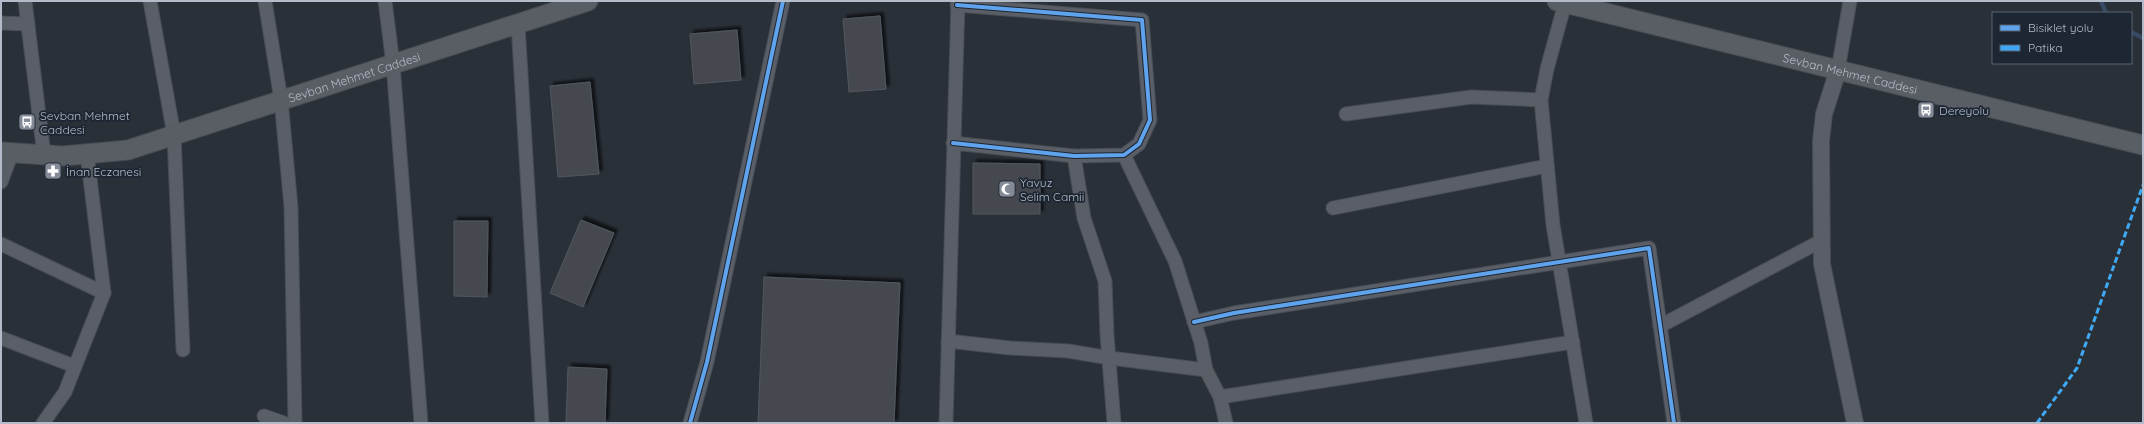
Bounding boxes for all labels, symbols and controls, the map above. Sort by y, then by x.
legend [1992,12,2132,64]
text: Bisiklet yolu [2028,20,2093,35]
text: Patika [2028,40,2063,55]
street label: Sevban Mehmet Caddesi [286,48,422,105]
street label: Sevban Mehmet Caddesi [1782,49,1919,97]
bus stop icon: Dereyolu [1916,100,1936,120]
place label: Dereyolu [1939,103,1989,118]
place label: Sevban Mehmet Caddesi [40,108,130,137]
bus stop icon: Sevban Mehmet Caddesi [17,112,37,132]
pharmacy icon: İnan Eczanesi [43,161,63,181]
place label: İnan Eczanesi [66,164,141,179]
place label: Yavuz Selim Camii [1020,175,1084,204]
mosque icon: Yavuz Selim Camii [997,179,1017,199]

